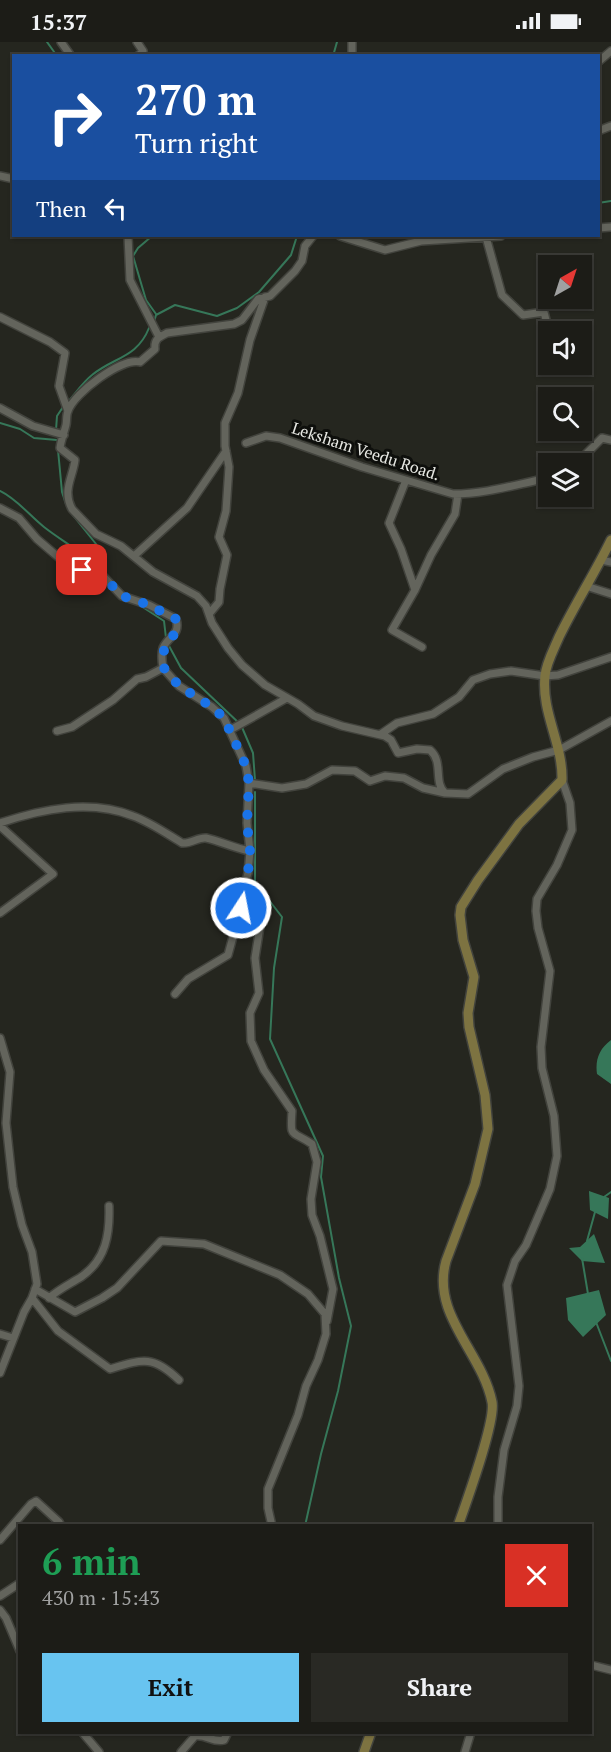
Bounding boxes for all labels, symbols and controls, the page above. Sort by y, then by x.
text: 15:37 [30,7,87,36]
text: 270 m [135,71,256,127]
icon: right [36,78,114,156]
text: Turn right [135,125,258,161]
icon: left [99,192,132,225]
text: Then [36,194,87,223]
north arrow [538,255,592,309]
map controls [538,255,592,507]
button: sound [538,321,592,375]
button: search [538,387,592,441]
street label: Leksham Veedu Road. [289,417,443,485]
button: layers [538,453,592,507]
pin [56,544,107,595]
icon: arrive [65,553,98,586]
position arrow [209,876,273,940]
text: 6 min [42,1538,140,1585]
button: close [505,1544,568,1607]
text: 430 m · 15:43 [42,1584,160,1611]
button: Exit [42,1653,299,1722]
button: Share [311,1653,568,1722]

